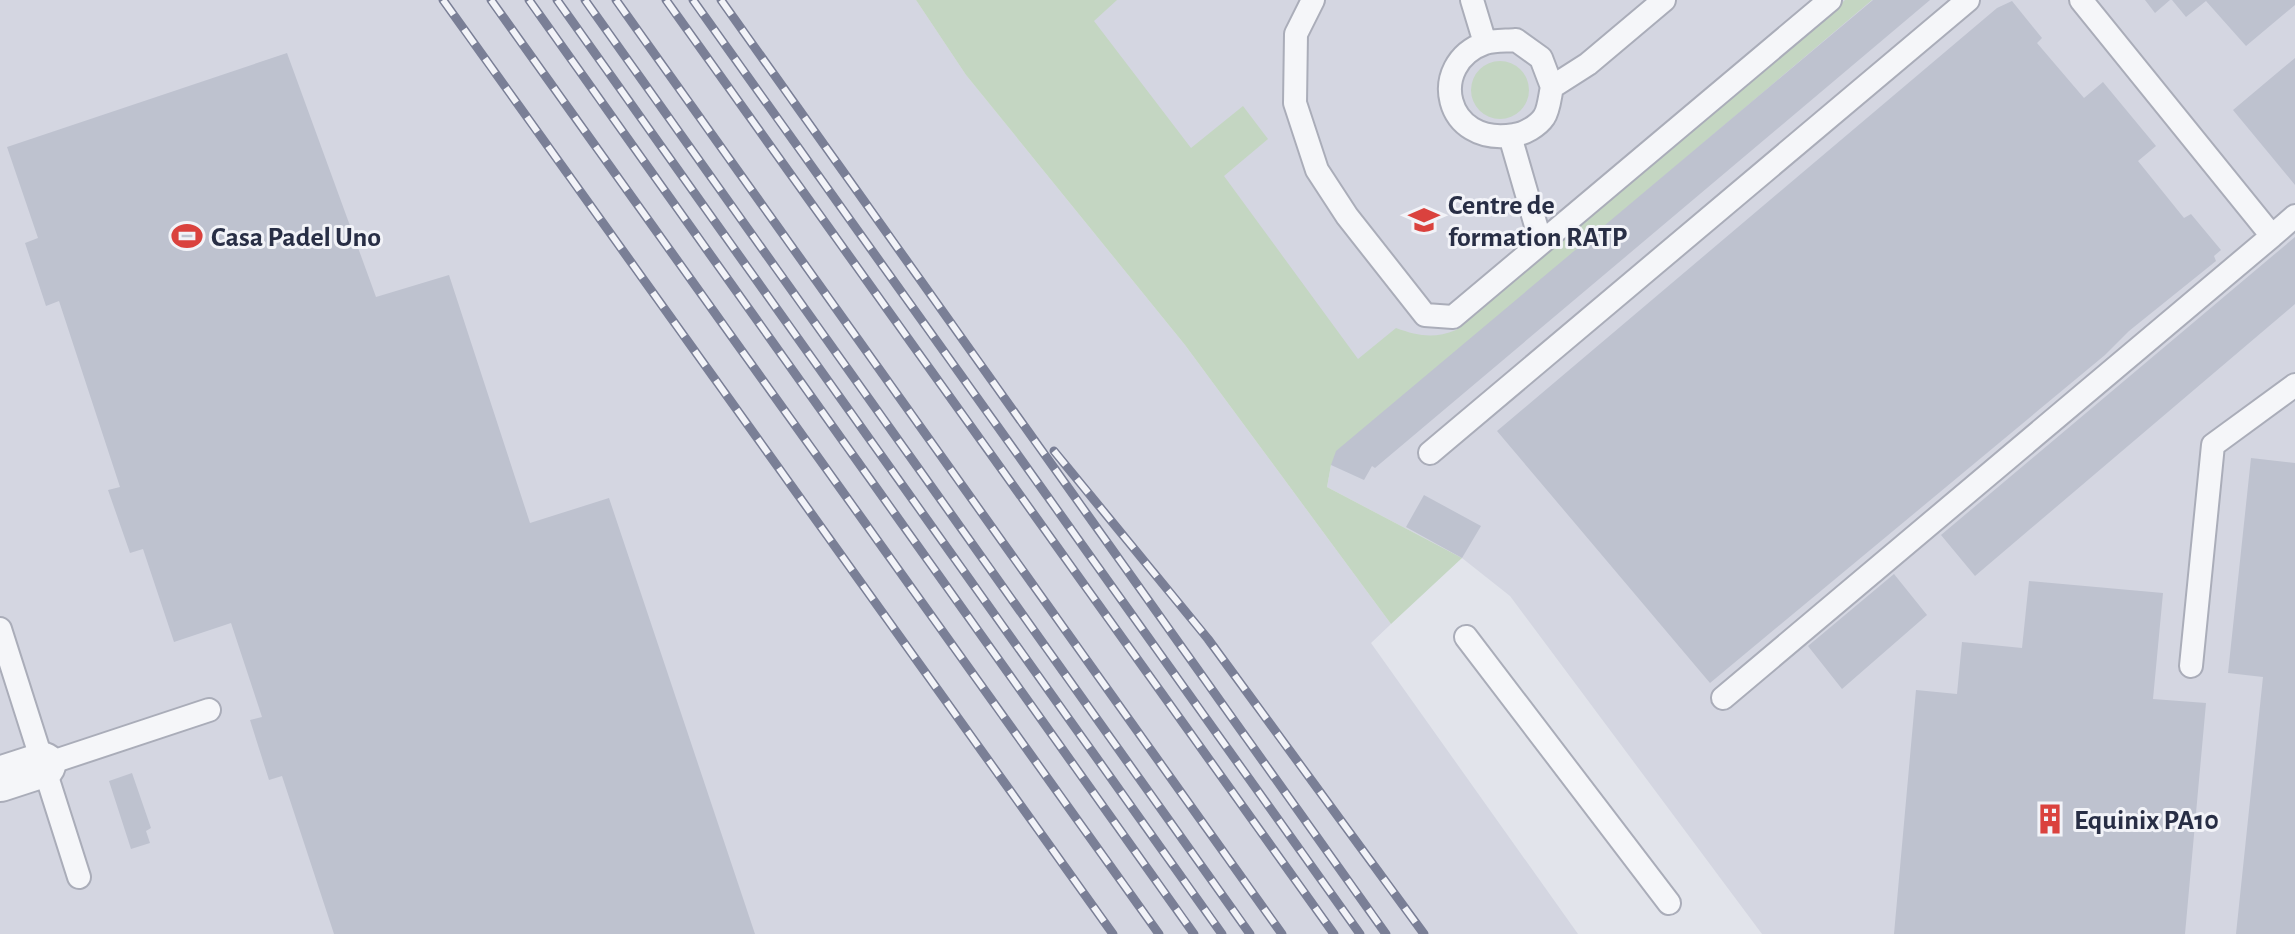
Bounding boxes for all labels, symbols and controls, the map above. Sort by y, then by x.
place label: Centre de formation RATP [1448,192,1627,252]
school or university icon: Centre de formation RATP [1407,203,1441,237]
sports icon: Casa Padel Uno [170,219,204,253]
place label: Casa Padel Uno [211,224,381,252]
building icon: Equinix PA10 [2033,802,2067,836]
place label: Equinix PA10 [2074,807,2219,835]

